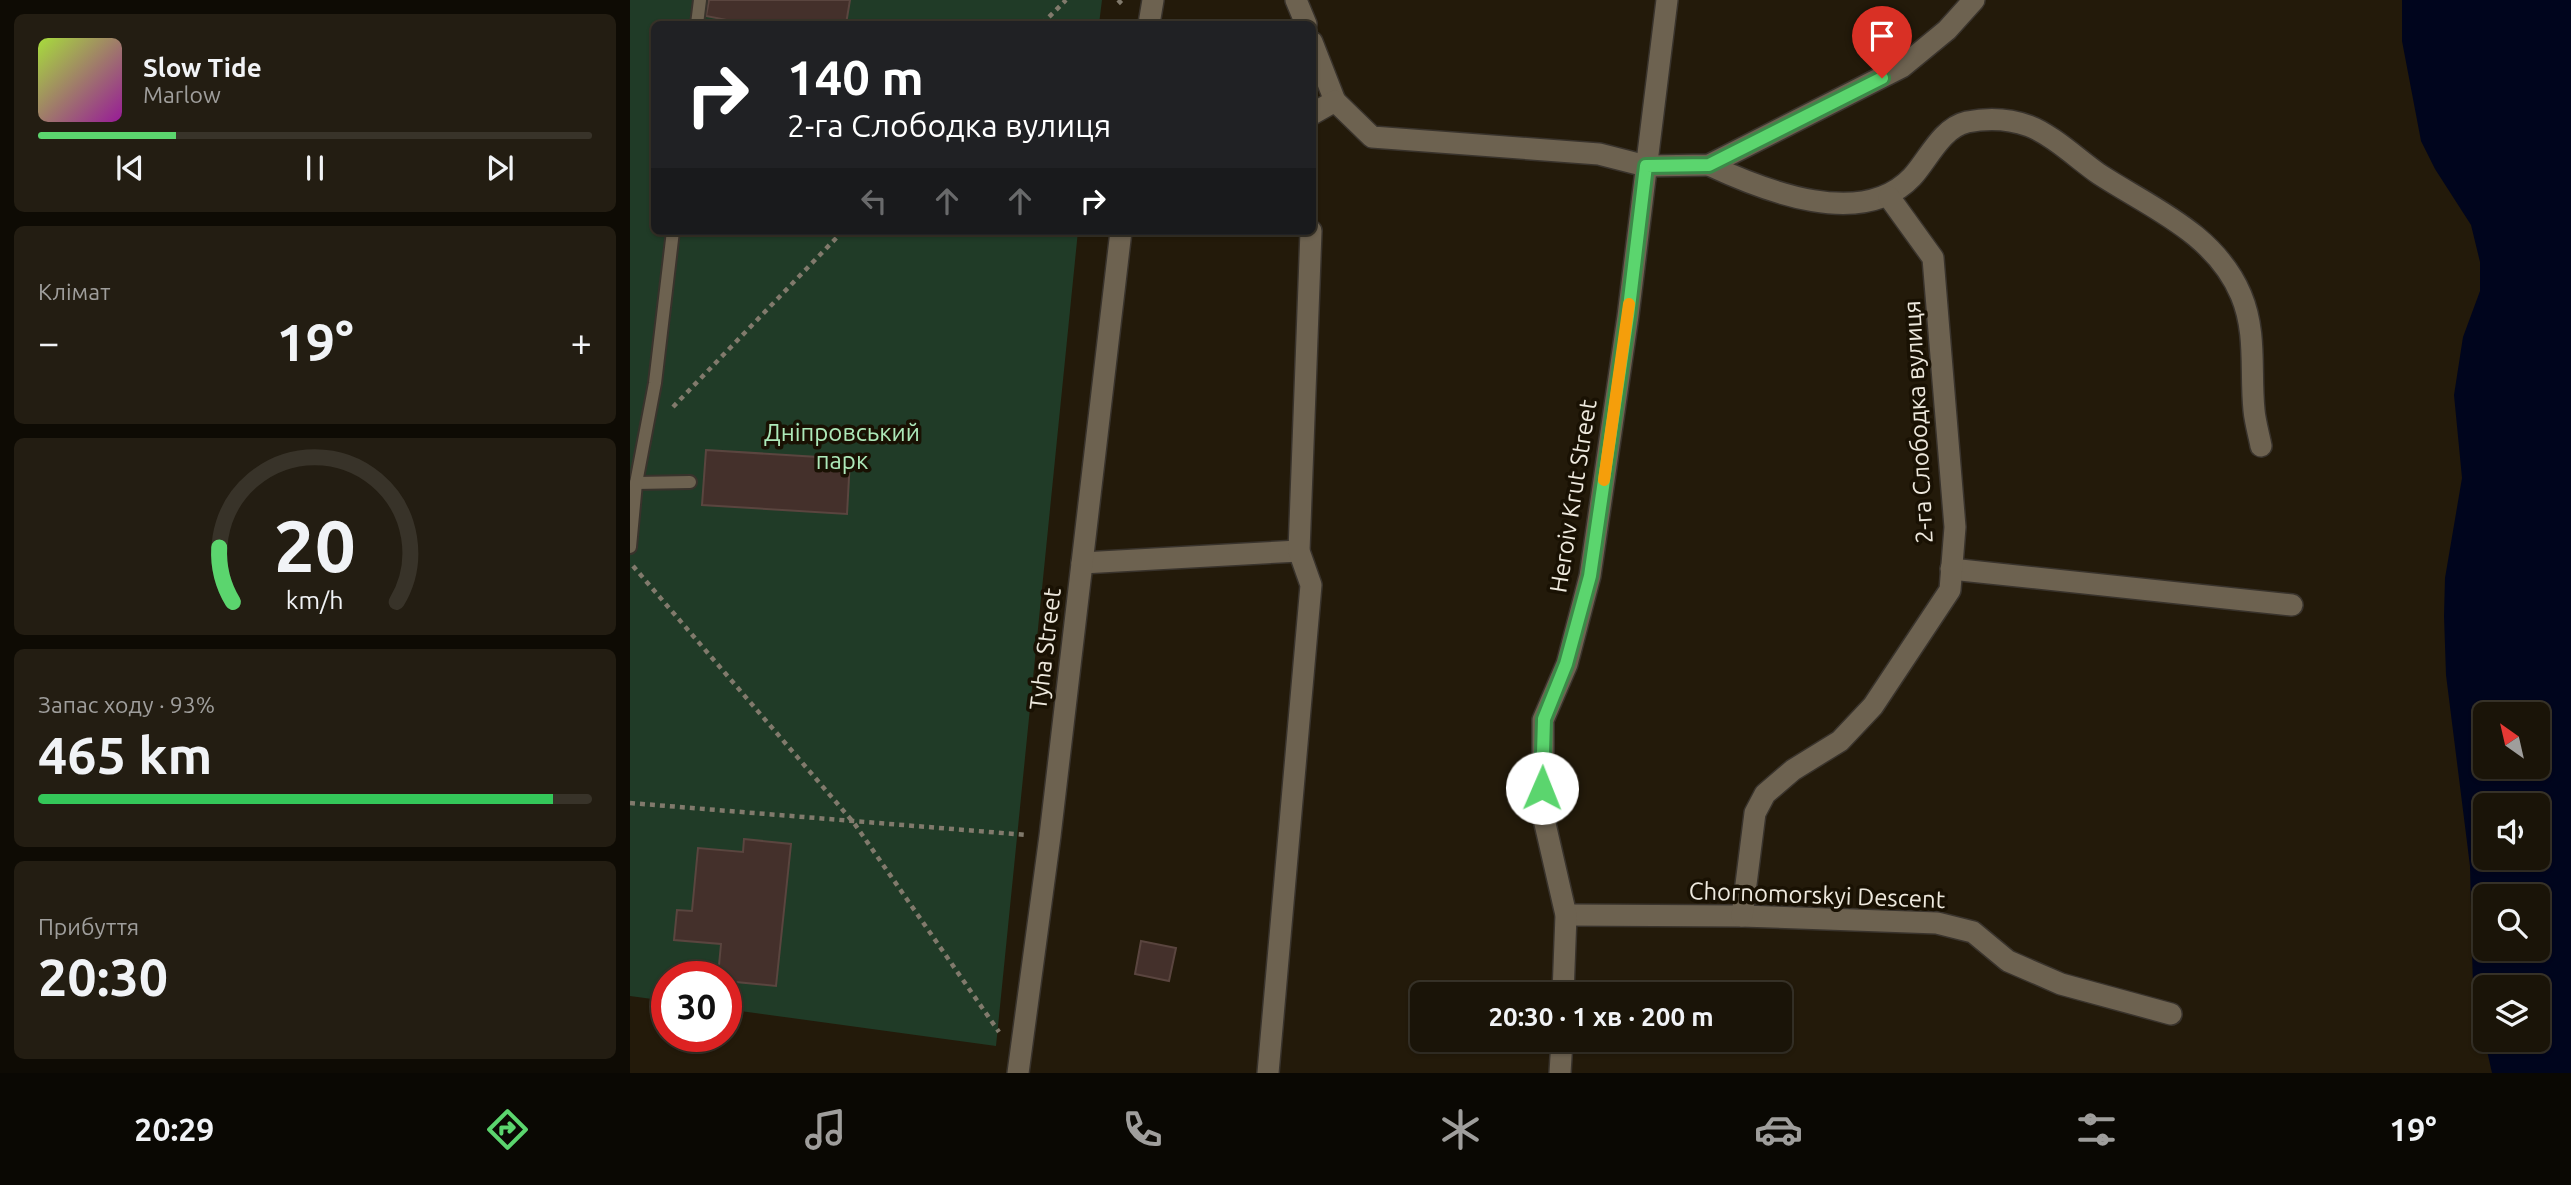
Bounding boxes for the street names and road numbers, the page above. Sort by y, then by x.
street label: 2-га Слободка вулиця [1898,300,1938,544]
street label: Heroiv Krut Street [1544,397,1602,595]
street label: Tyha Street [1024,586,1066,712]
street label: Chornomorskyi Descent [1688,877,1946,913]

